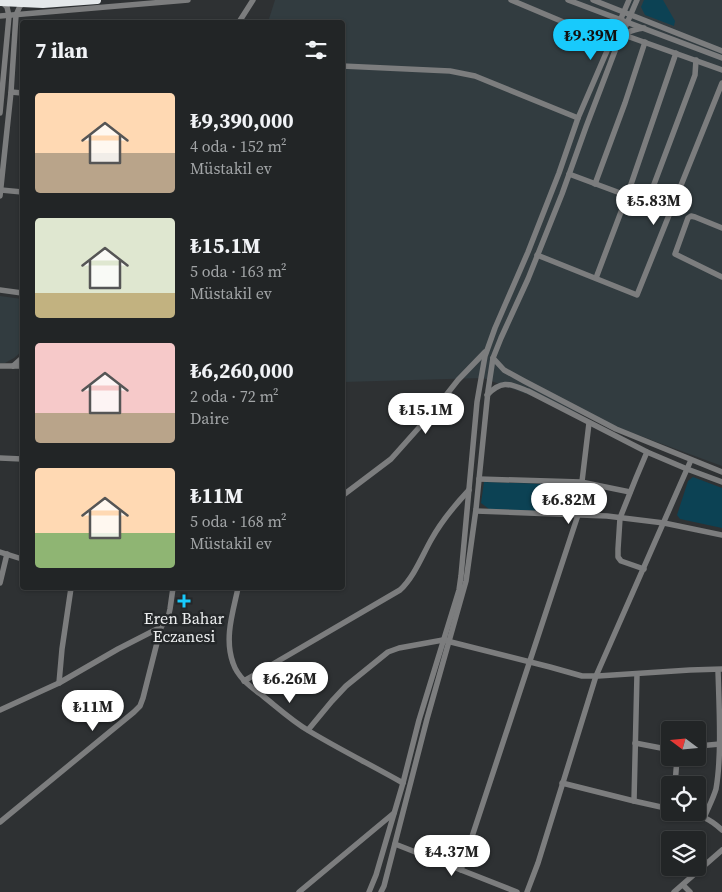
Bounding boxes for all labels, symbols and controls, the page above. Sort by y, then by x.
pin: ₺9.39M [550,18,632,61]
text: ₺9.39M [564,24,618,46]
text: 7 ilan [35,36,88,65]
icon: filters [302,36,330,64]
text: ₺9,390,000 [190,106,294,135]
icon: home [75,113,135,173]
text: 4 oda · 152 m² [190,135,287,157]
text: Müstakil ev [190,157,272,179]
pin: ₺5.83M [613,184,695,226]
text: ₺5.83M [627,189,681,211]
text: ₺15.1M [190,231,261,260]
icon: home [75,238,135,298]
text: 5 oda · 163 m² [190,260,287,282]
text: Müstakil ev [190,282,272,304]
text: ₺6,260,000 [190,356,294,385]
icon: home [75,363,135,423]
text: 2 oda · 72 m² [190,385,279,407]
pin: ₺15.1M [385,392,467,435]
text: ₺15.1M [399,398,453,420]
text: Daire [190,407,229,429]
text: ₺11M [190,481,243,510]
pin: ₺6.82M [528,482,610,525]
icon: home [75,488,135,548]
text: ₺6.82M [542,488,596,510]
text: 5 oda · 168 m² [190,510,287,532]
text: Müstakil ev [190,532,272,554]
marker: Eren Bahar Eczanesi [178,595,190,607]
place label: Eren Bahar Eczanesi [144,607,224,647]
pin: ₺6.26M [249,662,331,704]
text: ₺6.26M [263,667,317,689]
pin: ₺11M [63,690,123,732]
text: ₺11M [73,695,113,717]
north arrow [661,721,706,766]
map controls [661,721,706,876]
button: locate [661,776,706,821]
button: layers [661,831,706,876]
pin: ₺4.37M [411,834,493,877]
text: ₺4.37M [425,840,479,862]

